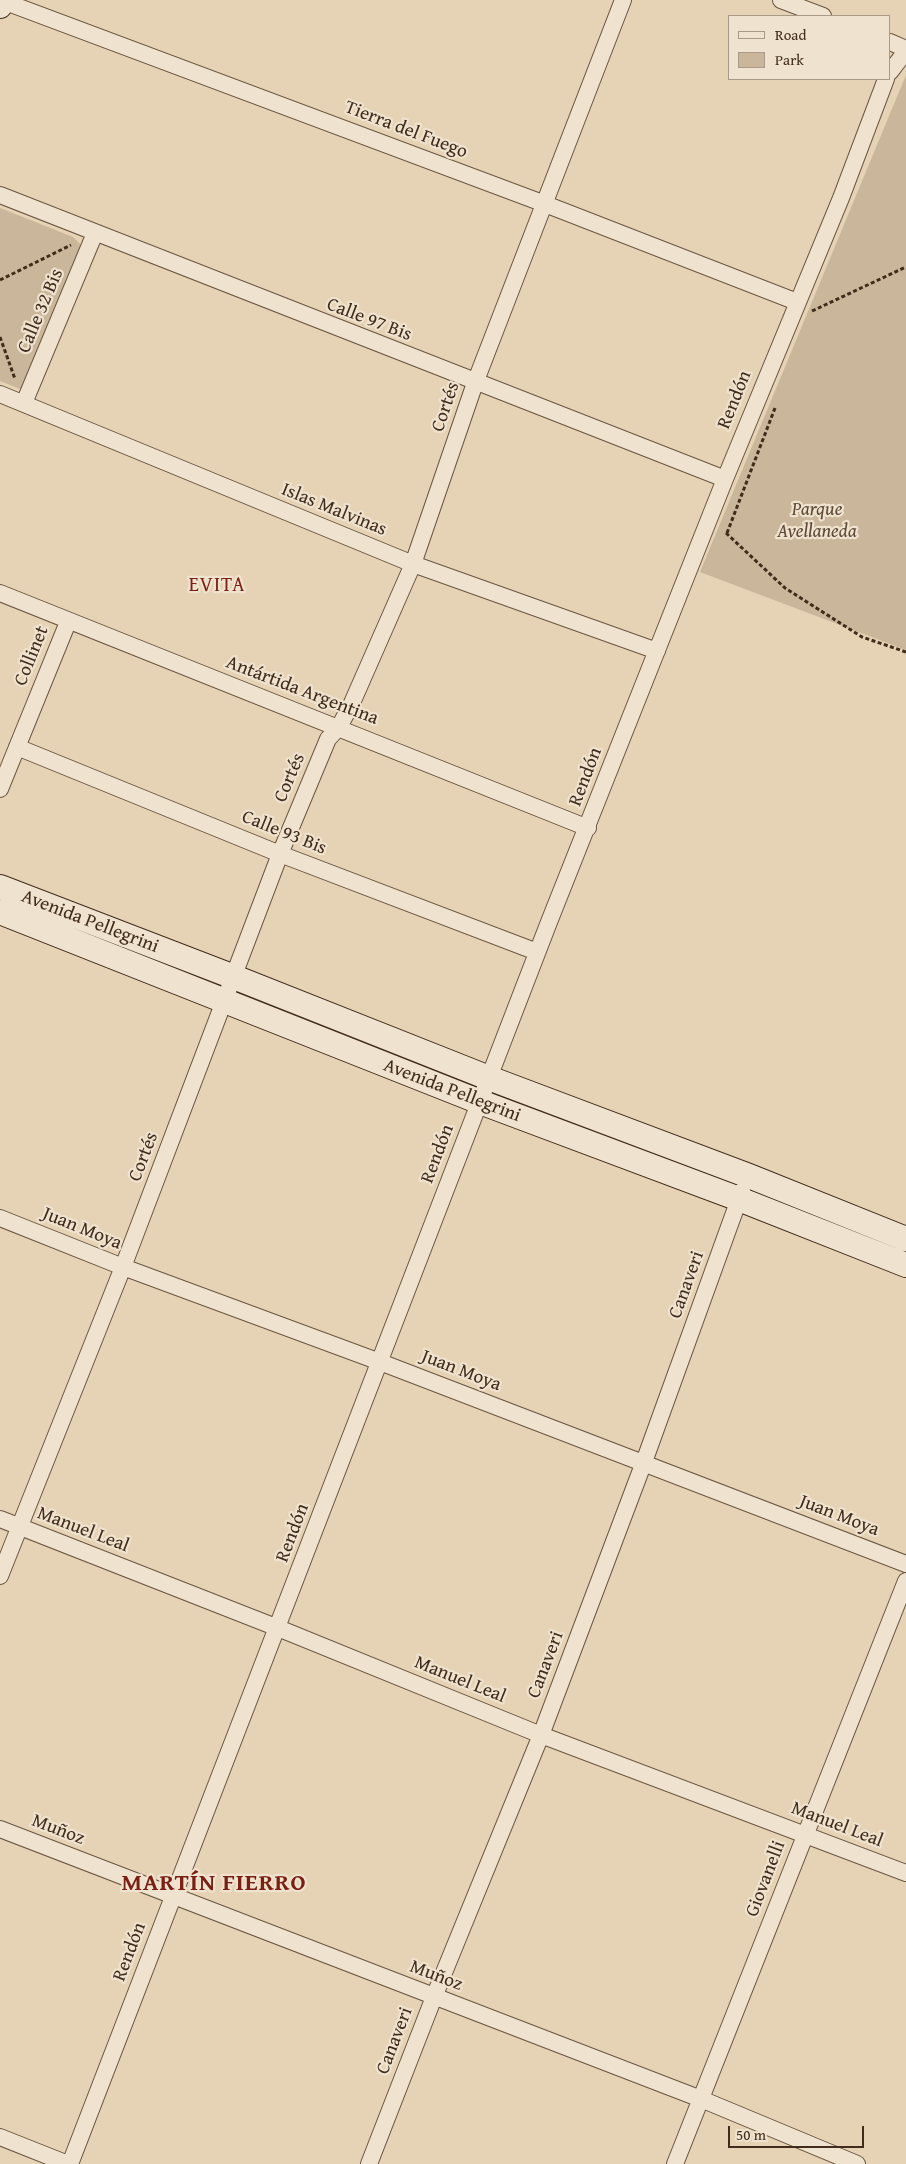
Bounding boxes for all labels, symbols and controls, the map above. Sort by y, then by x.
legend [728,15,891,80]
text: Road [775,24,806,45]
text: Park [775,49,804,70]
street label: Tierra del Fuego [341,96,471,164]
street label: Calle 32 Bis [13,265,69,357]
street label: Calle 97 Bis [323,293,415,347]
street label: Rendón [713,367,757,433]
street label: Cortés [427,379,465,435]
street label: Islas Malvinas [278,479,390,541]
park label: Parque Avellaneda [777,499,857,543]
district label: EVITA [188,574,246,598]
street label: Collinet [10,623,54,689]
street label: Antártida Argentina [223,651,381,731]
street label: Rendón [564,744,608,810]
street label: Cortés [270,750,310,806]
street label: Calle 93 Bis [238,806,330,860]
street label: Avenida Pellegrini [18,885,162,959]
street label: Avenida Pellegrini [380,1054,524,1128]
street label: Rendón [416,1121,460,1187]
street label: Cortés [124,1129,164,1185]
street label: Juan Moya [39,1203,125,1255]
street label: Canaveri [664,1248,710,1322]
street label: Juan Moya [418,1345,504,1397]
street label: Juan Moya [796,1490,882,1542]
street label: Rendón [271,1500,315,1566]
street label: Manuel Leal [34,1502,132,1558]
street label: Canaveri [523,1628,569,1702]
street label: Manuel Leal [411,1651,509,1709]
street label: Manuel Leal [788,1797,886,1853]
street label: Muñoz [28,1810,88,1850]
street label: Giovanelli [741,1838,791,1920]
district label: MARTÍN FIERRO [120,1870,308,1898]
street label: Rendón [108,1919,152,1985]
street label: Muñoz [406,1956,466,1996]
street label: Canaveri [372,2004,418,2078]
scale bar [731,2116,867,2148]
text: 50 m [736,2124,766,2145]

